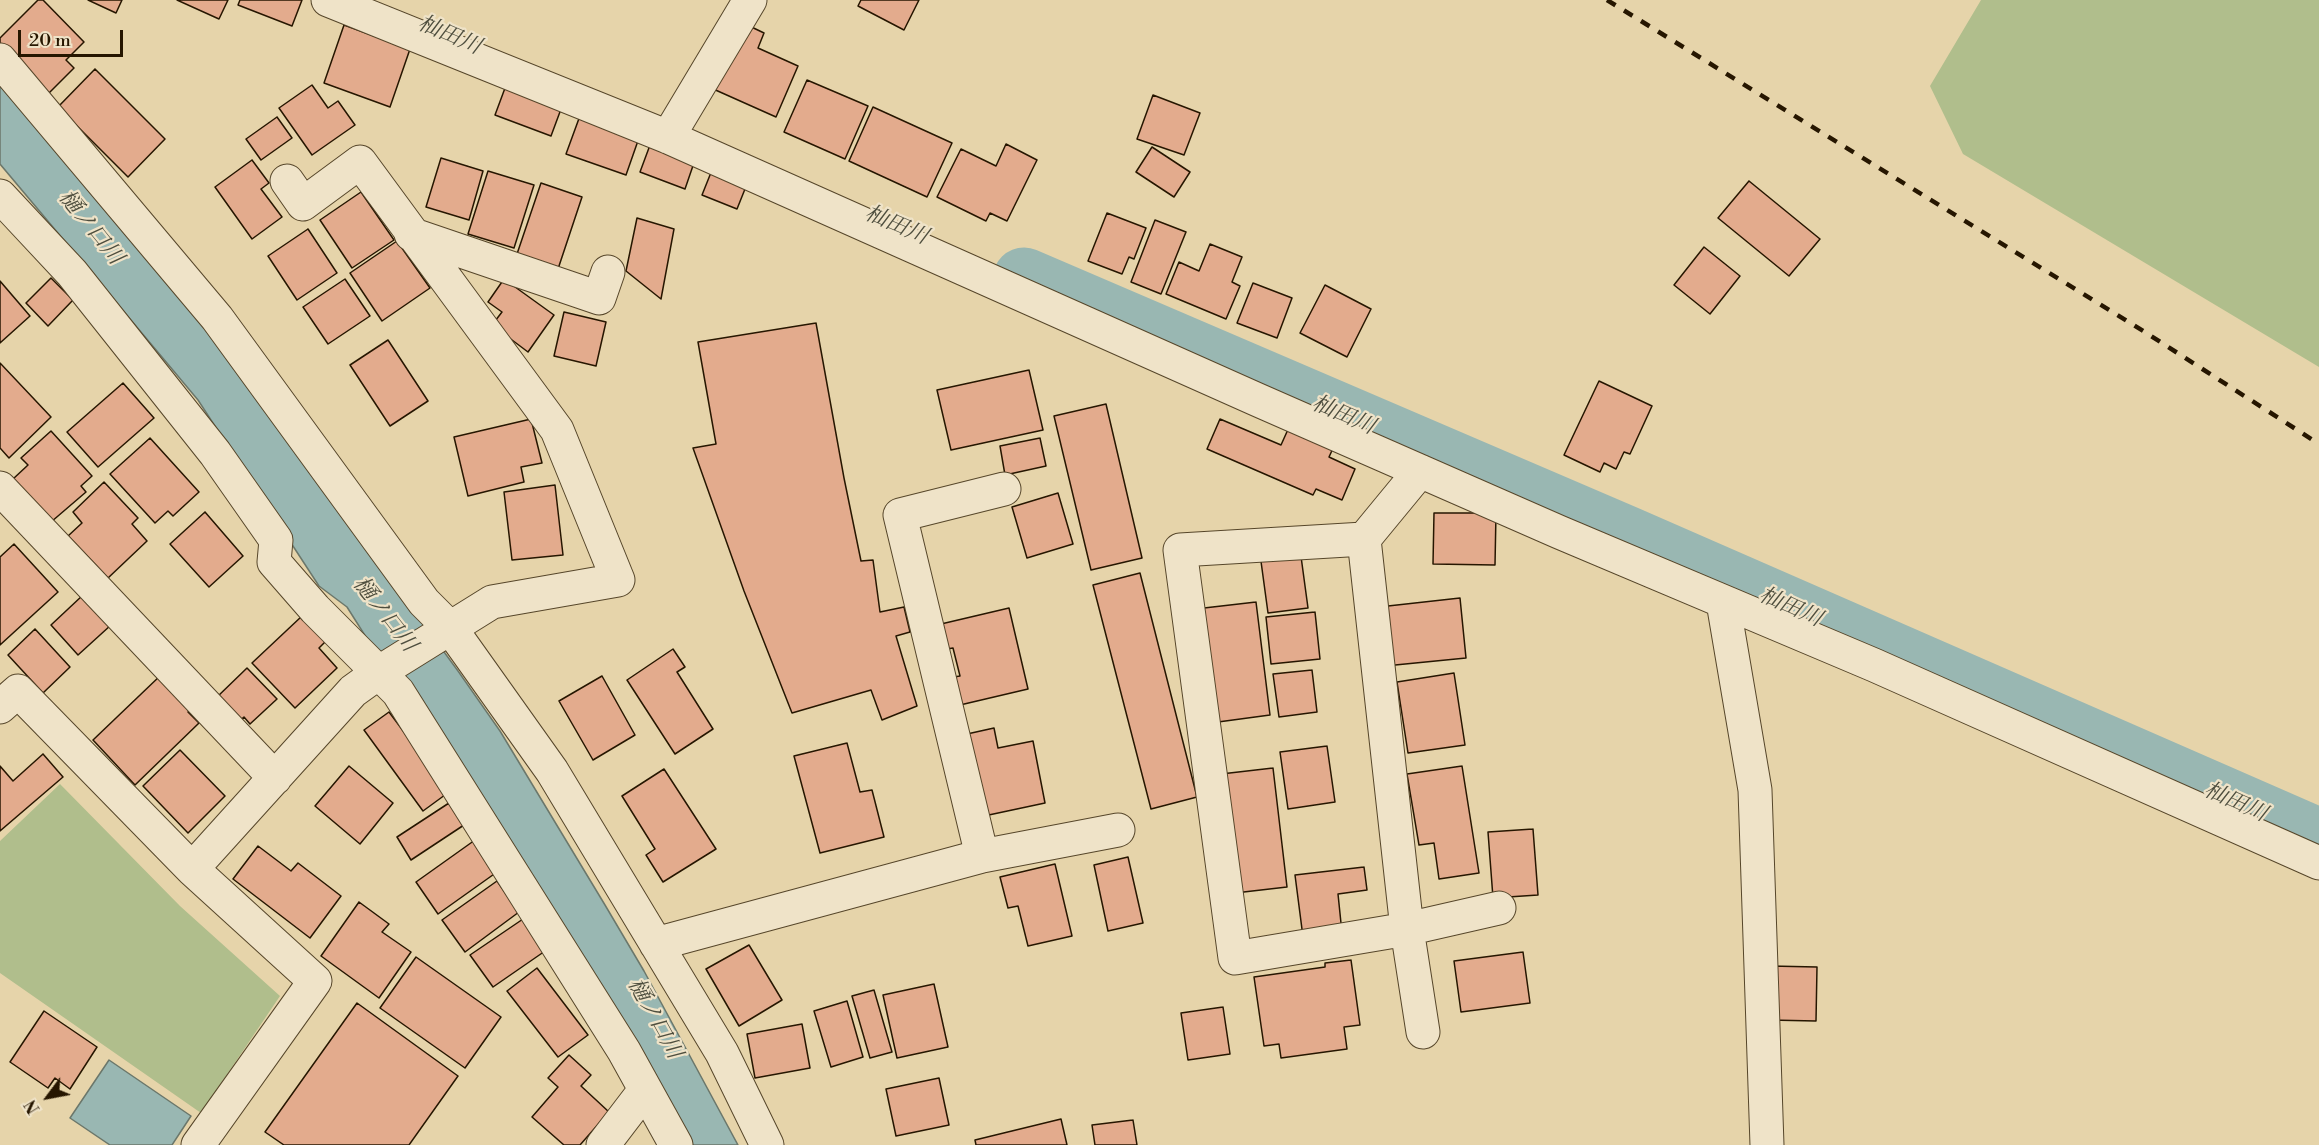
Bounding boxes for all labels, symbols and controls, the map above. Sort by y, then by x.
water label: 杣田川 [413,11,485,61]
scale bar [21,18,126,56]
text: 20 m [29,29,71,52]
water label: 樋ノ口川 [52,185,128,271]
water label: 杣田川 [860,201,932,251]
water label: 杣田川 [1307,391,1379,441]
water label: 樋ノ口川 [347,572,421,658]
water label: 杣田川 [1754,583,1826,633]
water label: 杣田川 [2199,778,2271,828]
water label: 樋ノ口川 [621,974,687,1064]
north arrow [18,1067,78,1127]
text: N [21,1096,45,1117]

